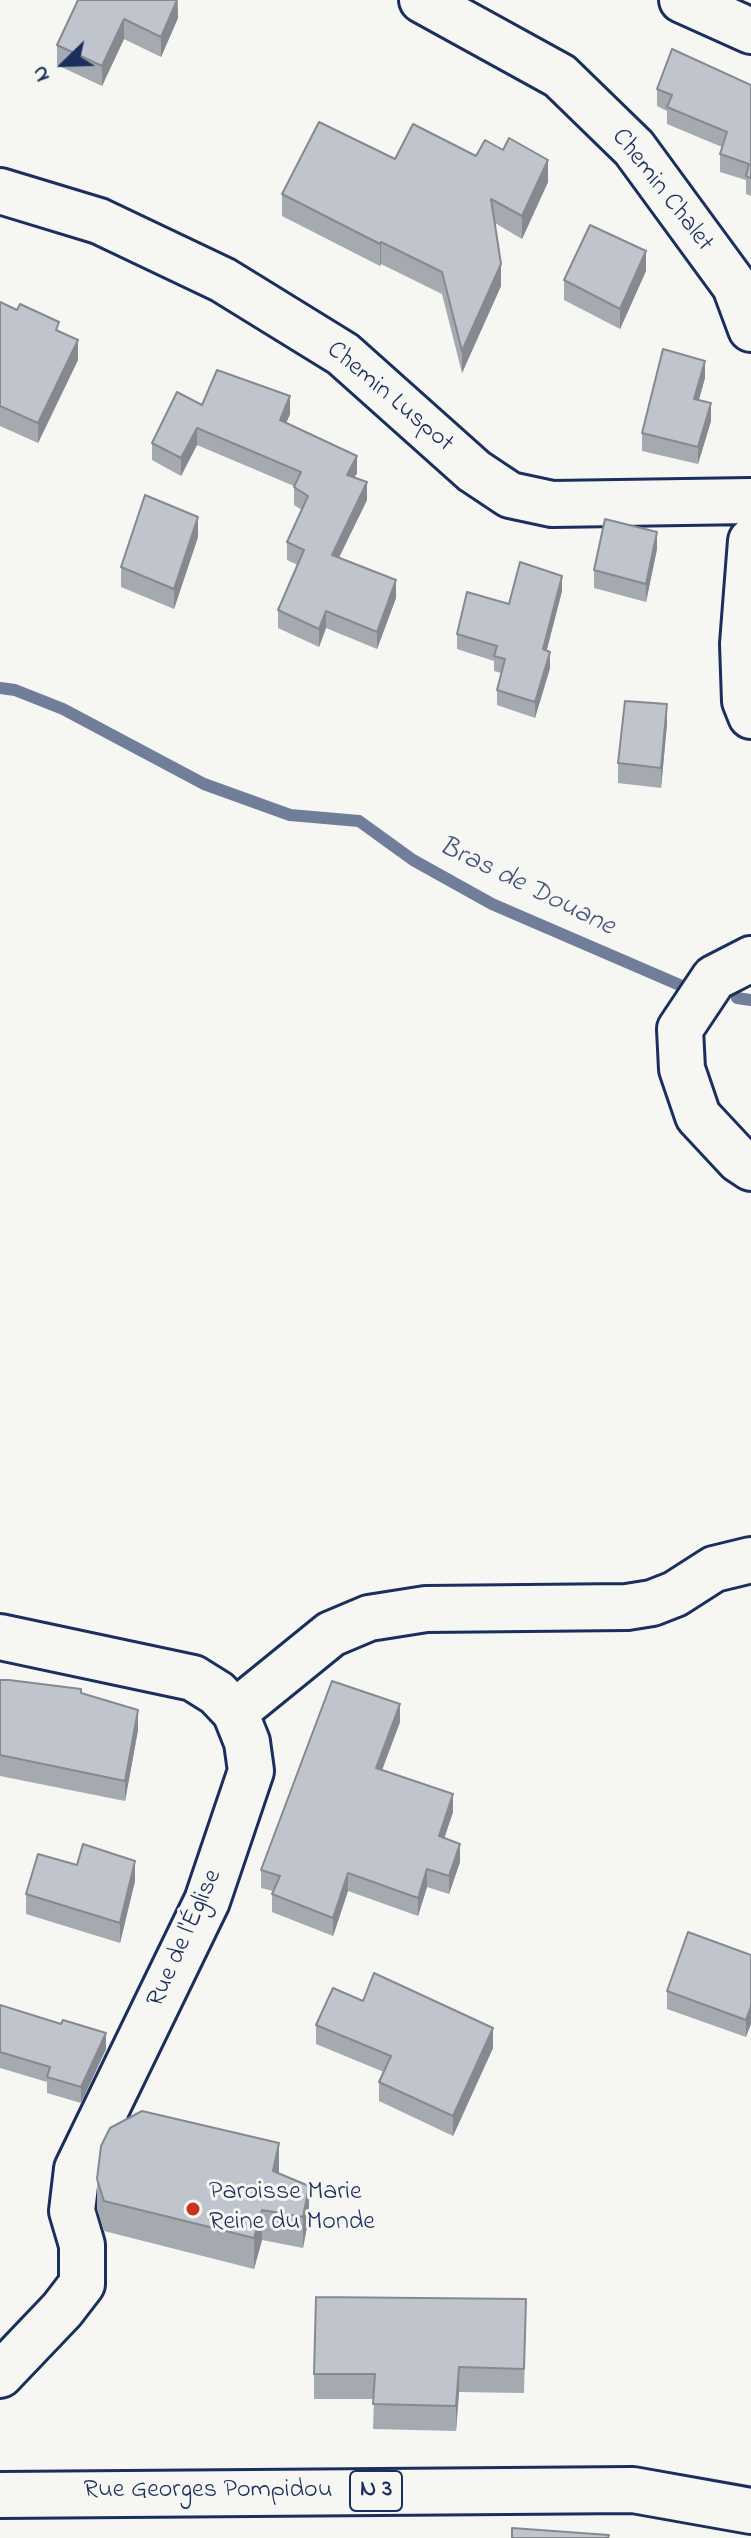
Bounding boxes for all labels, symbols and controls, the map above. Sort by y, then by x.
north arrow [24,24,104,104]
text: N [24,60,60,86]
street label: Chemin Chalet [603,123,719,259]
street label: Chemin Luspot [319,336,459,460]
water label: Bras de Douane [432,831,620,945]
street label: Rue de l'Église [142,1865,230,2013]
place label: Paroisse Marie Reine du Monde [209,2178,375,2240]
marker: Paroisse Marie Reine du Monde [184,2200,202,2218]
road number: N 3 [350,2471,402,2511]
street label: Rue Georges Pompidou [84,2476,332,2508]

